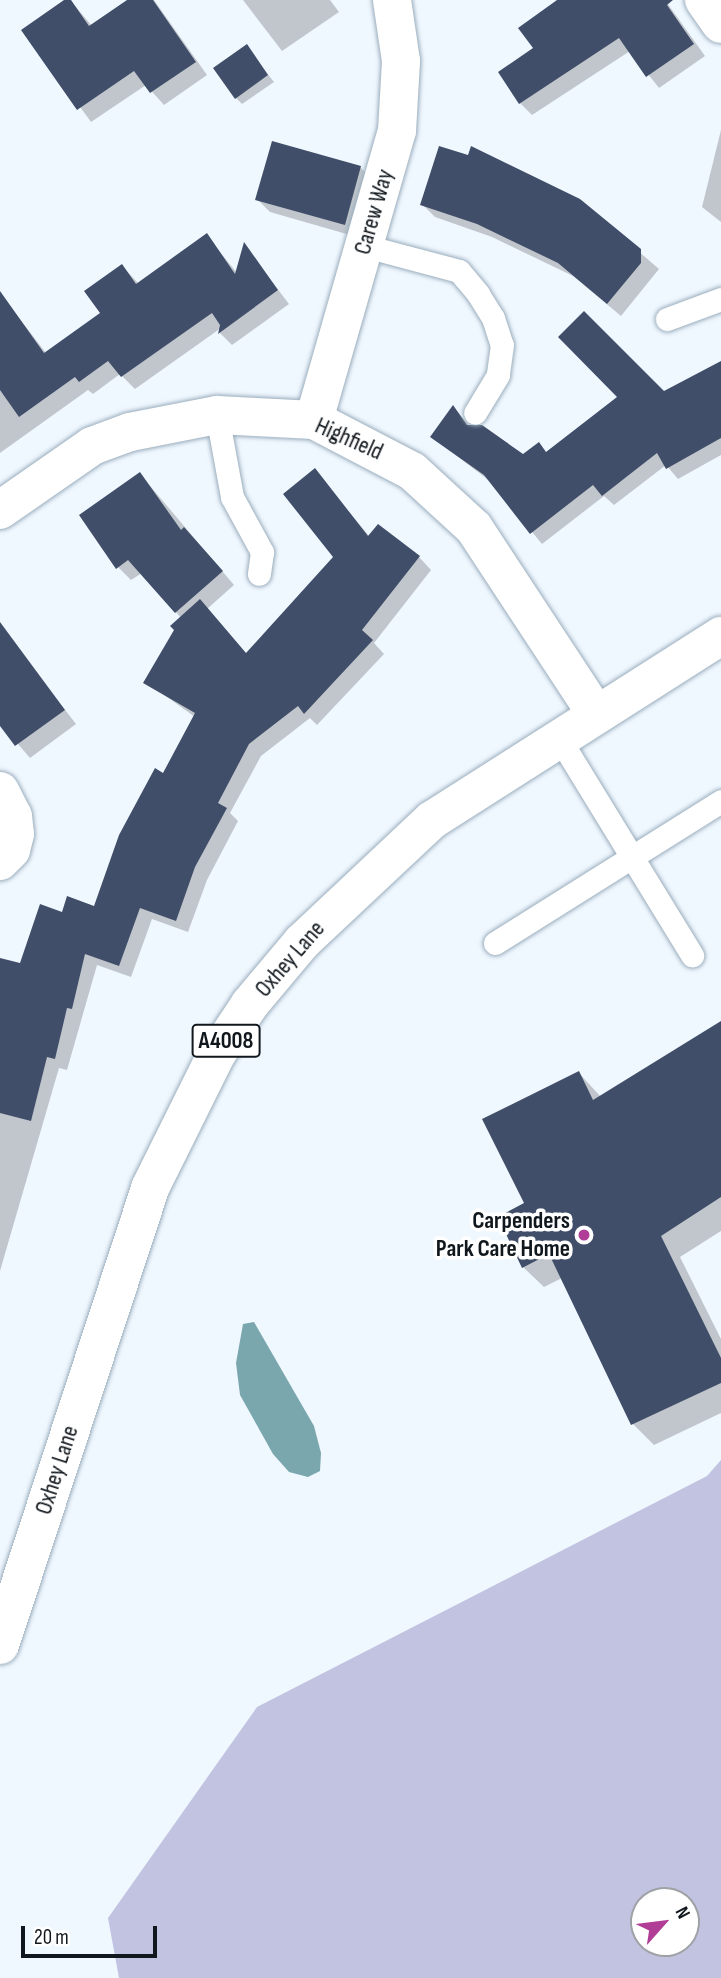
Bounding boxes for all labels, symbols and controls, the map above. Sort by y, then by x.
street label: Carew Way [348,166,400,258]
street label: Highfield [311,411,387,467]
street label: Oxhey Lane [249,915,331,1003]
road number: A4008 [191,1022,261,1060]
place label: Carpenders Park Care Home [436,1207,570,1263]
marker: Carpenders Park Care Home [576,1227,592,1243]
street label: Oxhey Lane [29,1422,85,1518]
north arrow [630,1887,700,1957]
text: N [670,1903,695,1923]
scale bar [24,1912,161,1956]
text: 20 m [34,1925,69,1950]

